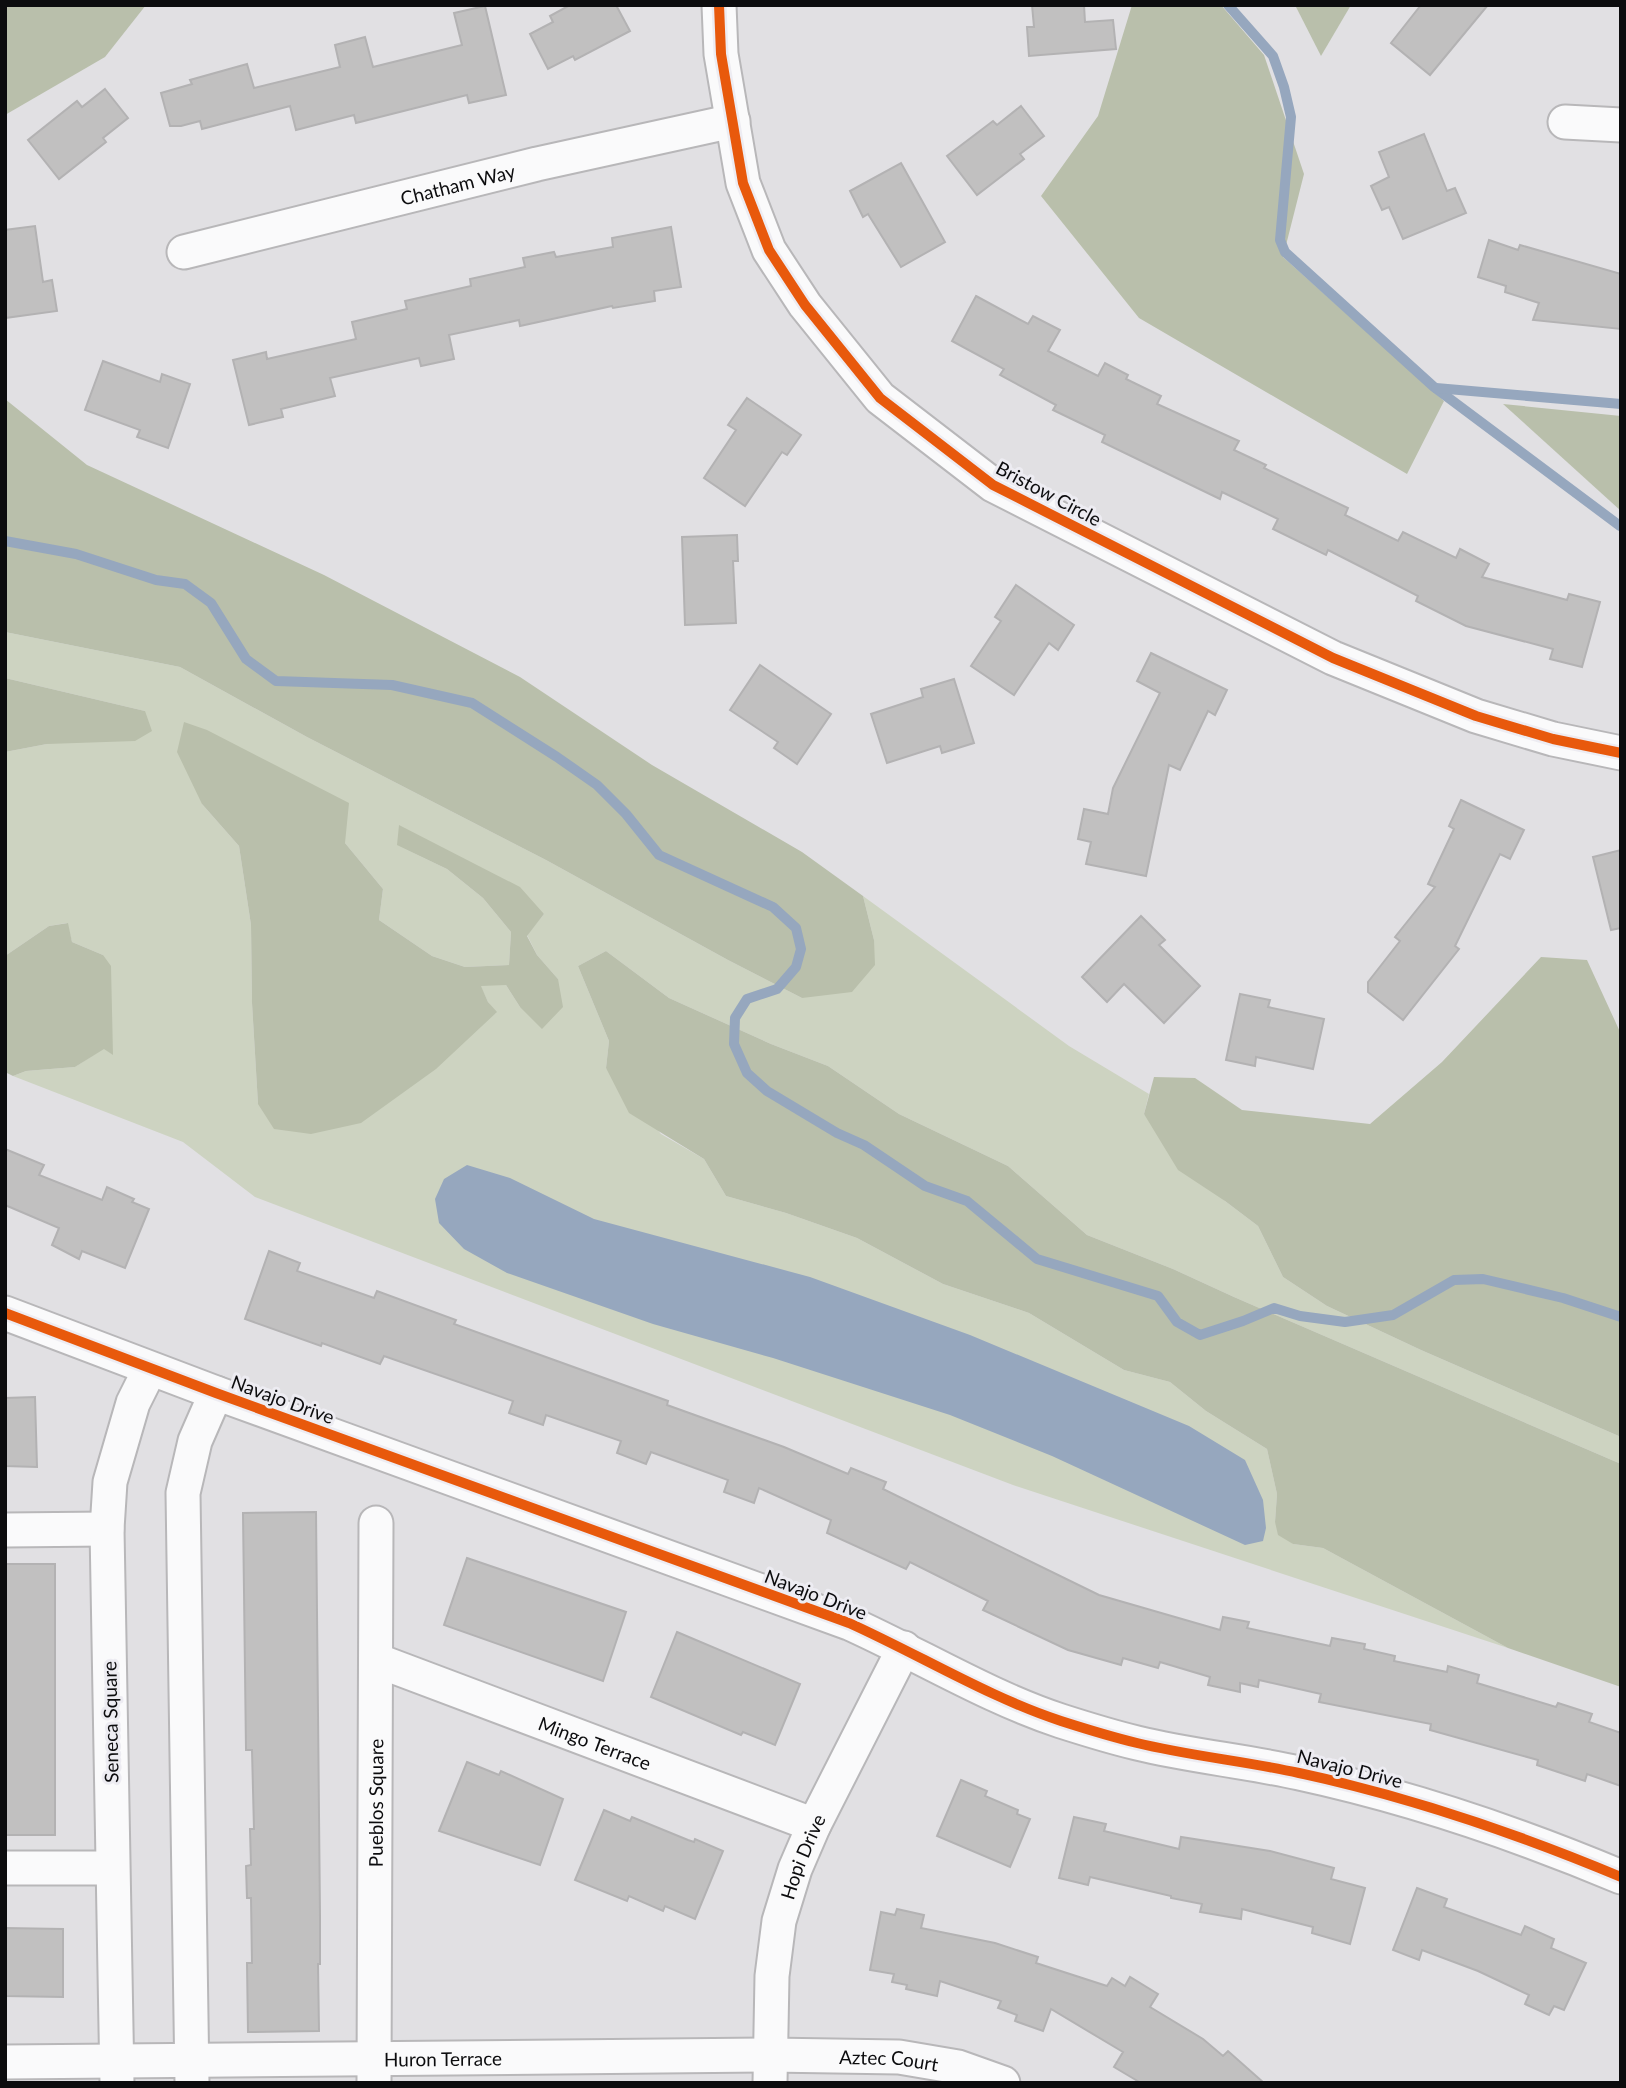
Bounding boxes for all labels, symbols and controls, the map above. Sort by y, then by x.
street label: Chatham Way [398,158,518,209]
street label: Bristow Circle [992,456,1106,530]
street label: Navajo Drive [228,1370,338,1428]
street label: Navajo Drive [761,1564,871,1624]
street label: Seneca Square [97,1661,123,1783]
street label: Mingo Terrace [535,1711,654,1774]
street label: Pueblos Square [363,1739,387,1867]
street label: Navajo Drive [1295,1744,1405,1792]
street label: Hopi Drive [775,1810,829,1902]
street label: Aztec Court [839,2045,940,2075]
street label: Huron Terrace [384,2046,502,2070]

